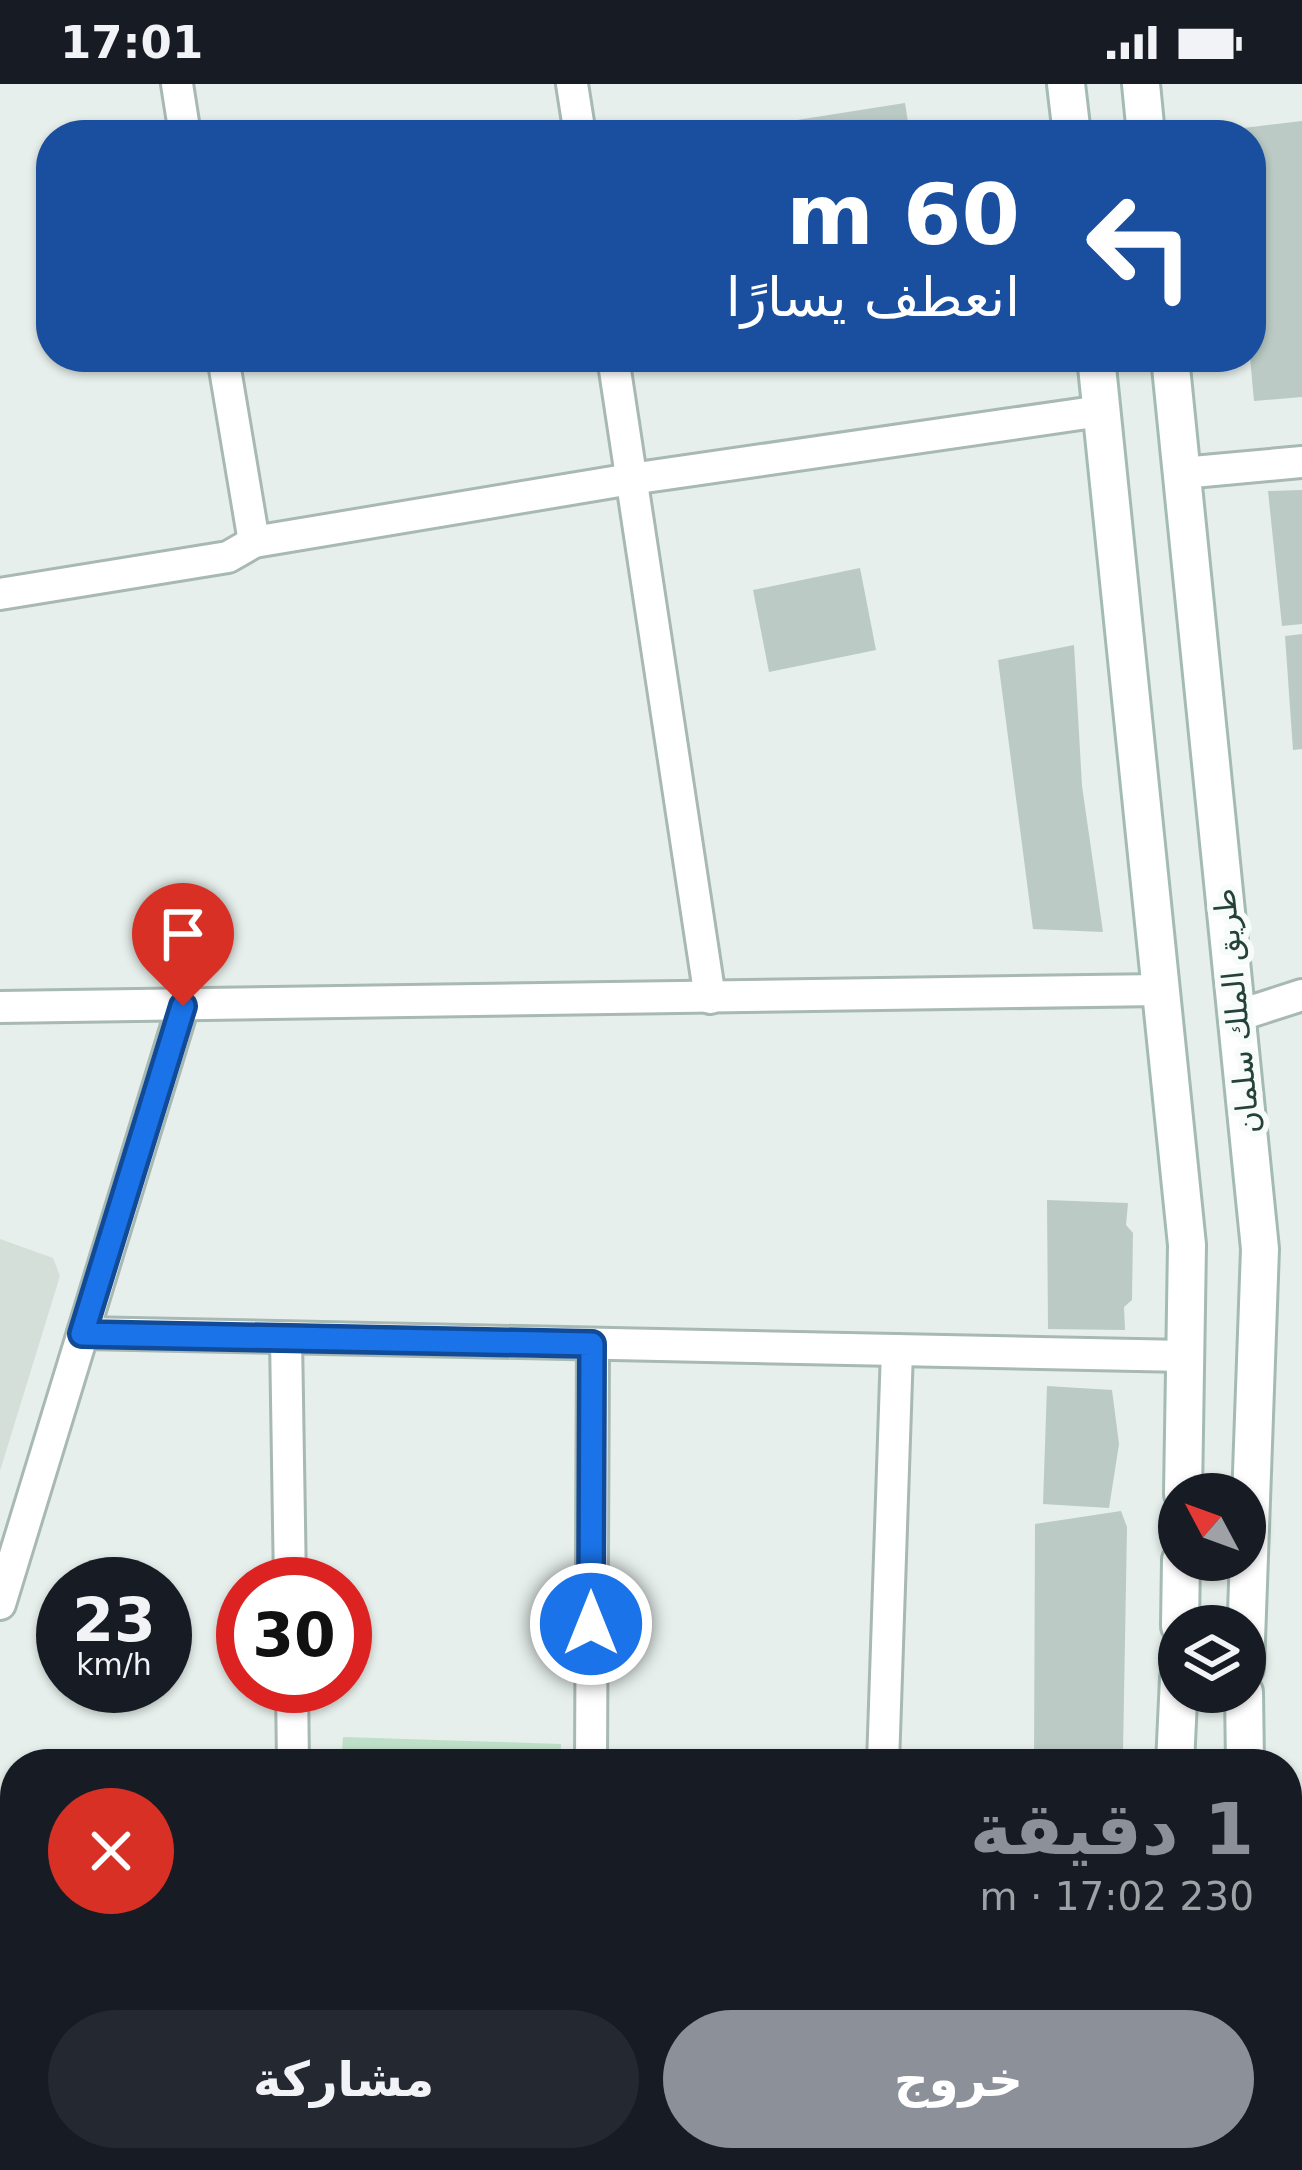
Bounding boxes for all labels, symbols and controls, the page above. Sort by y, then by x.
text: 17:01 [60,16,203,69]
text: 60 m [786,166,1020,264]
icon: left [1062,168,1218,324]
text: انعطف يسارًا [726,266,1020,329]
pin [132,883,234,1006]
street label: طريق الملك سلمان [1206,887,1267,1135]
icon: arrive [150,901,216,967]
north arrow [1158,1473,1266,1581]
map controls [1158,1473,1266,1713]
speed limit sign: 30 [216,1557,372,1713]
position arrow [528,1561,654,1687]
text: 23 [72,1585,156,1655]
button: layers [1158,1605,1266,1713]
text: km/h [76,1647,152,1682]
text: 1 دقيقة [970,1787,1254,1871]
button: close [48,1788,174,1914]
text: 230 m · 17:02 [980,1874,1254,1919]
button: مشاركة [48,2010,639,2148]
button: خروج [663,2010,1254,2148]

